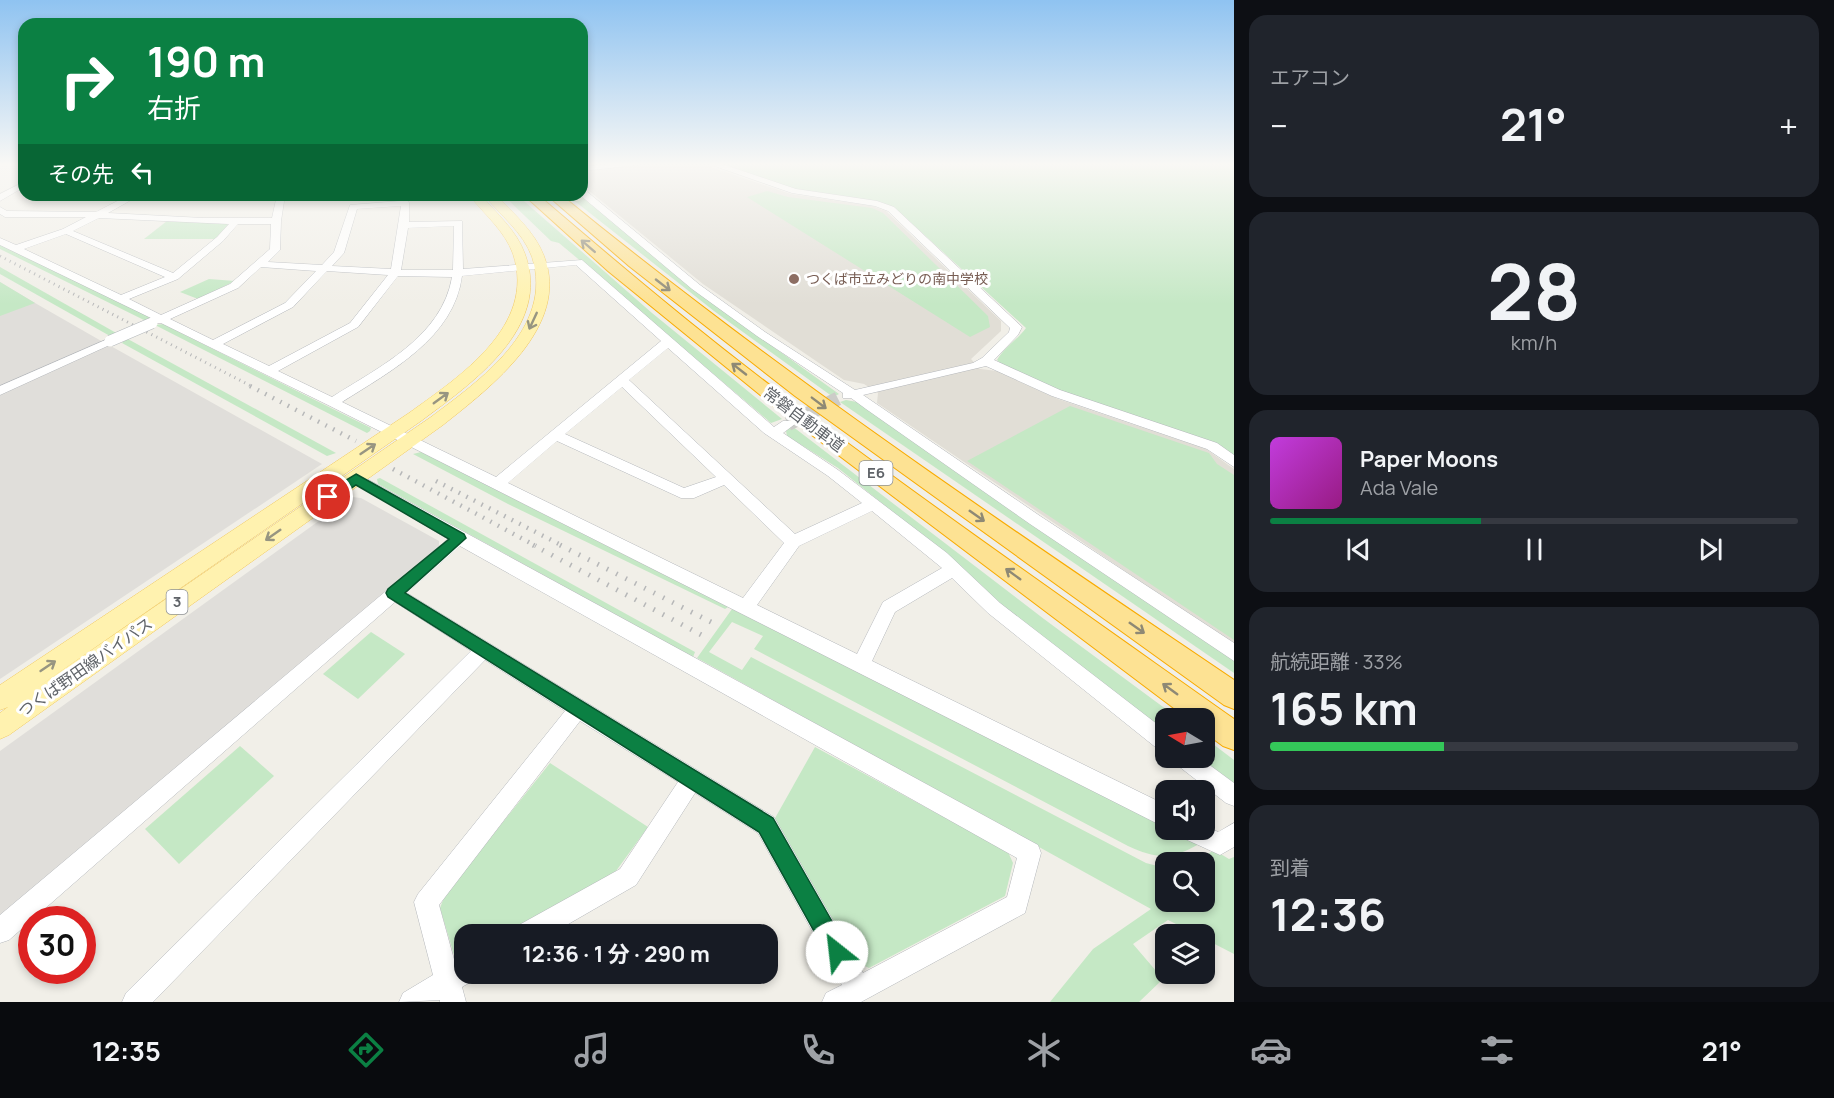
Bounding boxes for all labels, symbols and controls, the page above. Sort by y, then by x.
text: 190 m [147,32,265,90]
icon: right [48,42,126,120]
text: エアコン [1270,64,1350,91]
text: 右折 [147,89,201,126]
text: 21° [1500,93,1567,155]
text: − [1270,103,1288,148]
text: + [1779,103,1798,148]
icon: left [126,156,159,189]
text: その先 [48,159,114,189]
text: 28 [1487,237,1581,343]
one-way arrow [581,239,596,253]
place label: つくば市立みどりの南中学校 [806,269,988,288]
marker: つくば市立みどりの南中学校 [787,272,801,286]
one-way arrow [655,279,671,292]
one-way arrow [527,312,538,330]
text: km/h [1511,329,1557,356]
one-way arrow [731,363,747,376]
street label: 常磐自動車道 [759,381,849,457]
one-way arrow [432,392,448,404]
one-way arrow [810,396,826,409]
one-way arrow [359,443,376,455]
text: Paper Moons [1360,444,1498,474]
road number: E6 [860,461,892,485]
pin [302,471,353,522]
text: Ada Vale [1360,474,1438,501]
icon: arrive [311,480,344,513]
one-way arrow [969,510,985,522]
one-way arrow [265,529,281,541]
icon: previous [1342,533,1375,566]
icon: pause [1518,533,1551,566]
icon: next [1694,533,1727,566]
one-way arrow [1005,568,1021,580]
road number: 3 [166,590,188,614]
street label: つくば野田線バイパス [13,612,157,722]
one-way arrow [1128,622,1145,634]
text: 航続距離 · 33% [1270,648,1403,675]
one-way arrow [40,660,56,672]
text: 165 km [1270,677,1418,739]
one-way arrow [1162,683,1178,696]
north arrow [1155,708,1215,768]
map controls [1155,708,1215,984]
button: sound [1155,780,1215,840]
button: search [1155,852,1215,912]
text: 到着 [1270,854,1310,881]
text: 12:36 [1270,883,1386,945]
speed limit sign: 30 [18,906,96,984]
position arrow [805,920,869,984]
button: layers [1155,924,1215,984]
text: 12:36 · 1 分 · 290 m [522,939,710,969]
icon: directions [345,1029,387,1071]
icon: music [571,1029,613,1071]
icon: phone [797,1029,839,1071]
icon: climate [1023,1029,1065,1071]
icon: car [1250,1029,1292,1071]
icon: filters [1476,1029,1518,1071]
text: 12:35 [92,1032,161,1069]
text: 21° [1702,1032,1742,1069]

